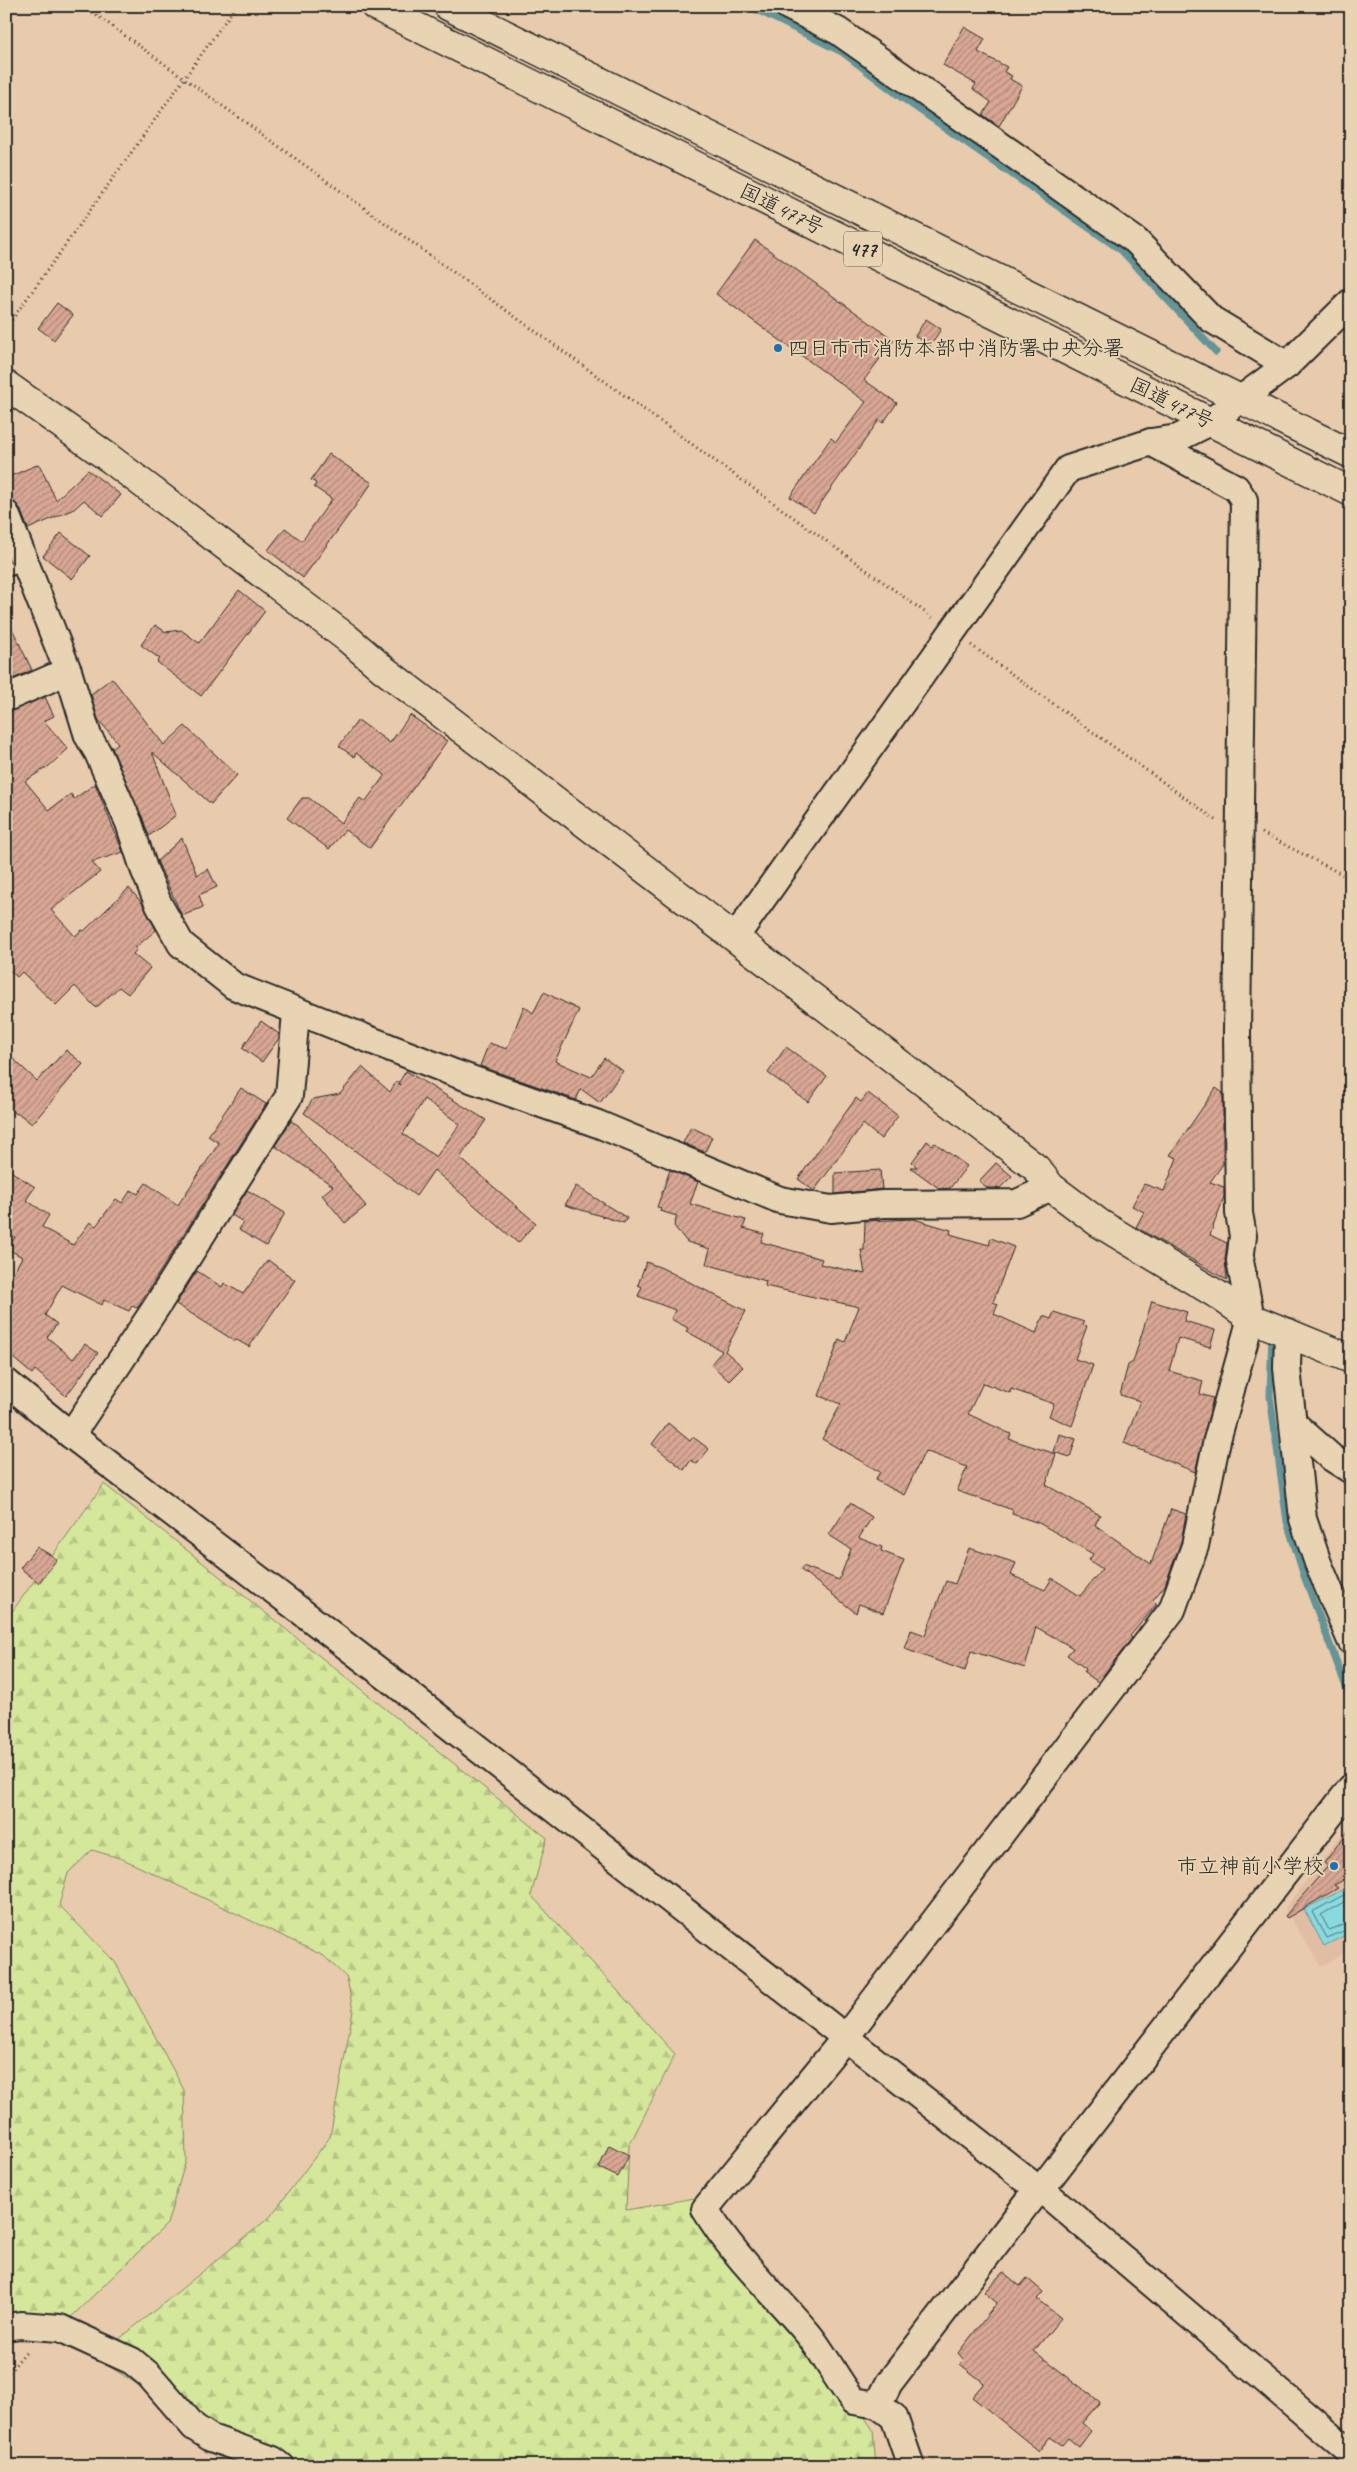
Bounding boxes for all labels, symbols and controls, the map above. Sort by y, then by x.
street label: 国道477号 [735,177,829,241]
road number: 477 [844,232,882,266]
place label: 四日市市消防本部中消防署中央分署 [788,335,1124,361]
marker: 四日市市消防本部中消防署中央分署 [772,342,784,354]
street label: 国道477号 [1125,371,1219,435]
place label: 市立神前小学校 [1177,1853,1324,1879]
marker: 市立神前小学校 [1328,1860,1340,1872]

